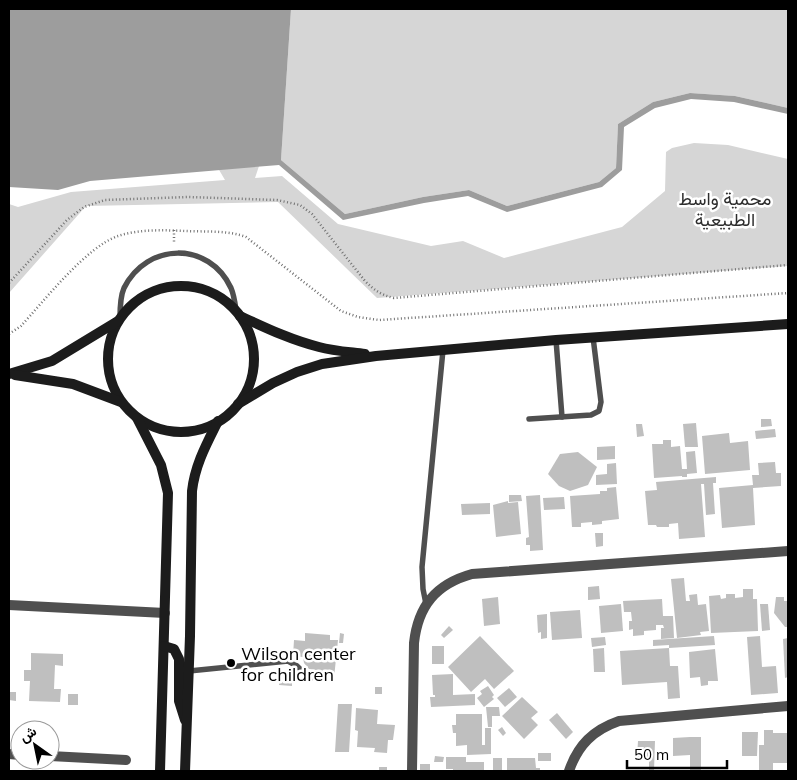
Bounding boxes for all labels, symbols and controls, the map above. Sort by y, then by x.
park label: محمية واسط الطبيعية [679,187,771,231]
place label: Wilson center for children [241,642,356,686]
marker: Wilson center for children [225,657,237,669]
north arrow [10,720,60,770]
text: ش [16,722,40,746]
scale bar [627,738,727,770]
text: 50 m [634,745,669,764]

